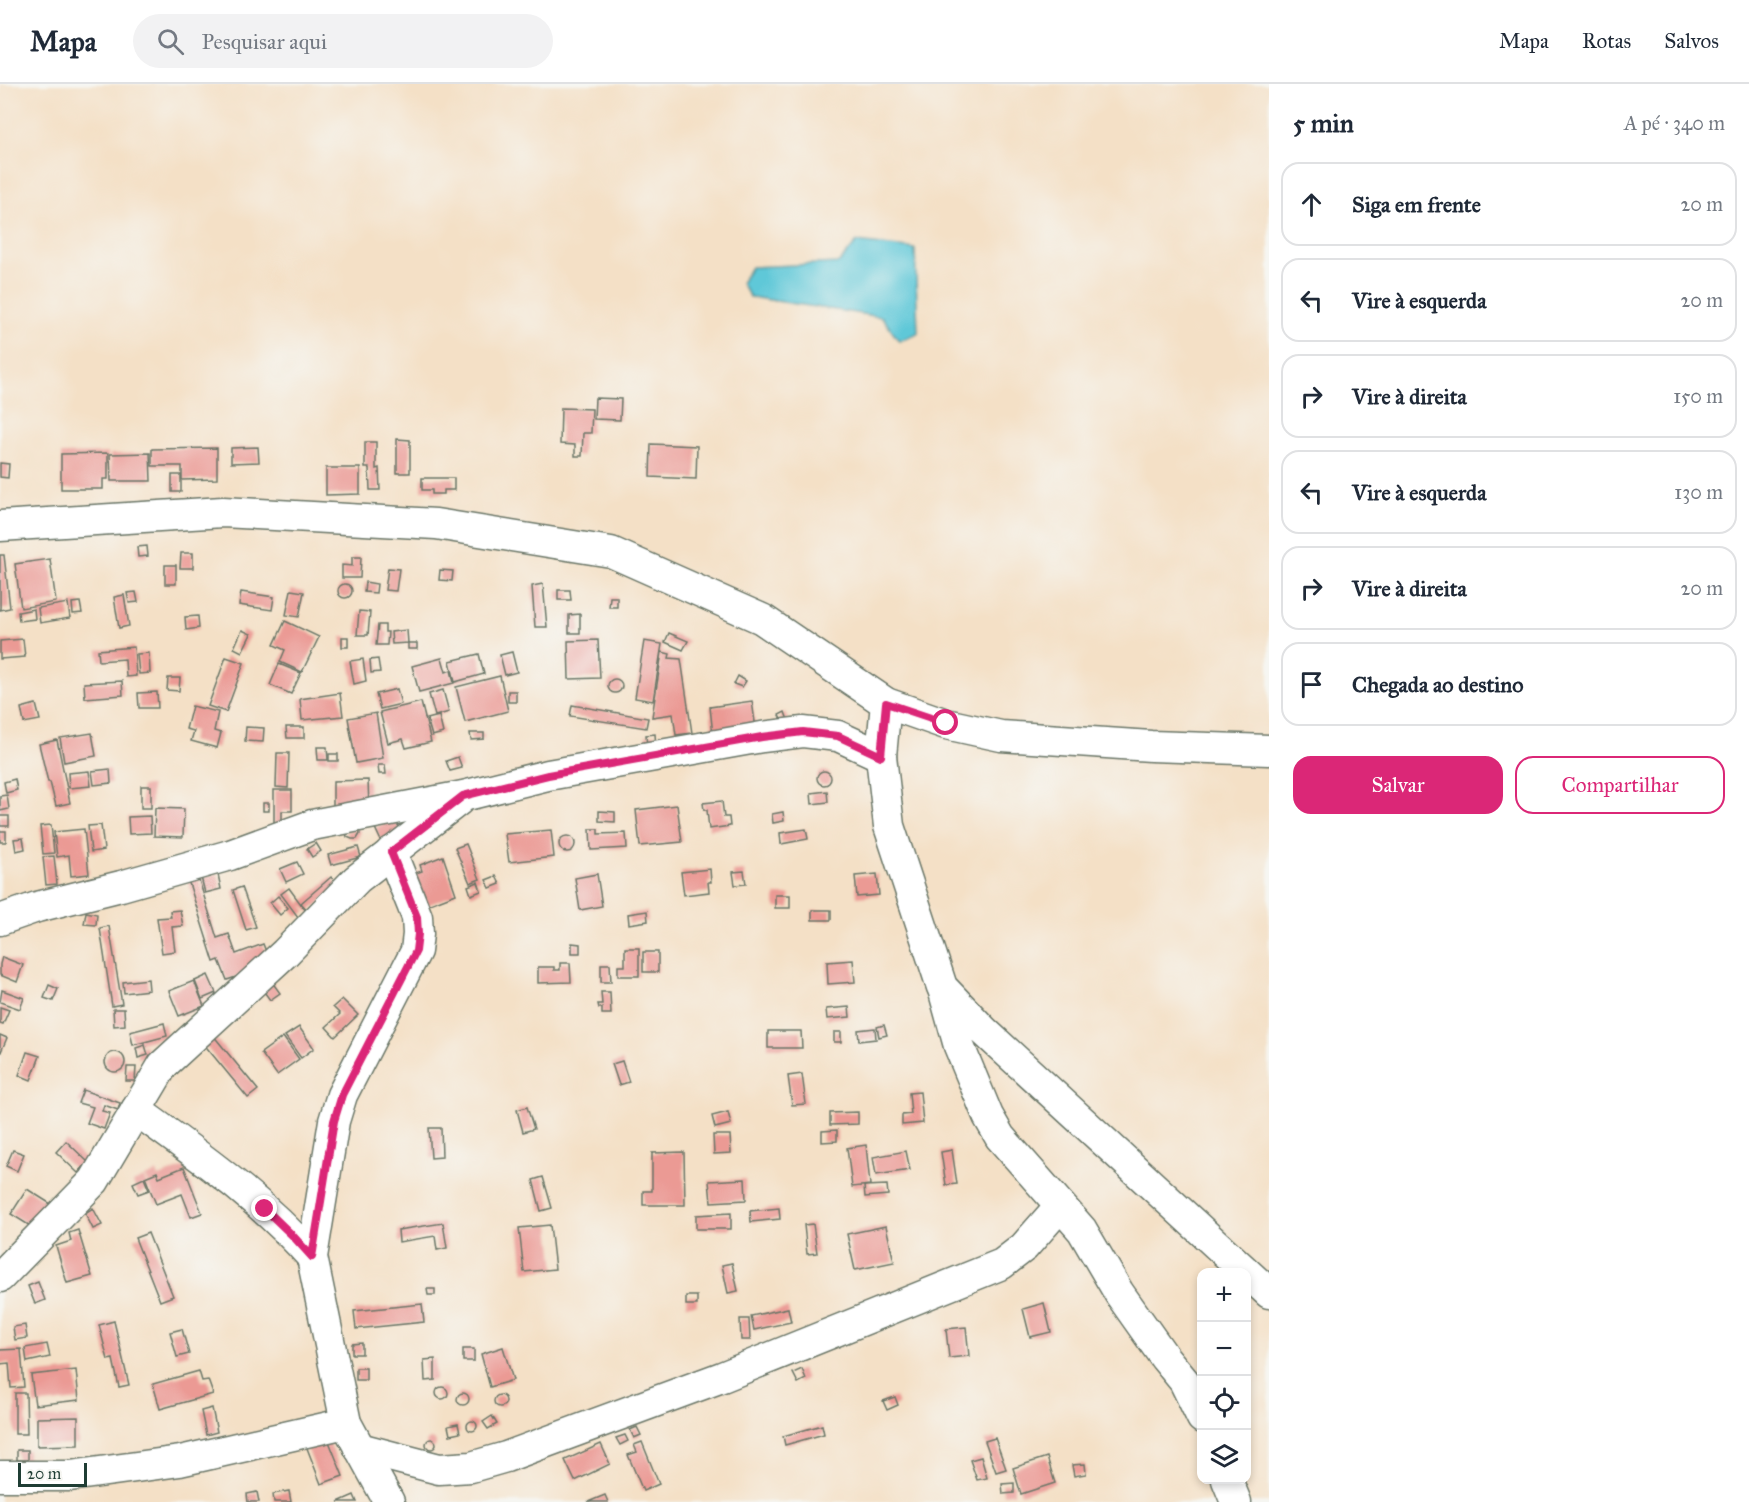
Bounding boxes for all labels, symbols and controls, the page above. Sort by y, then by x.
search box [133,14,553,68]
text: Mapa [30,24,97,59]
icon: search [154,25,187,58]
text: Pesquisar aqui [202,28,327,55]
text: Mapa [1499,28,1549,54]
text: Rotas [1582,28,1631,54]
text: Salvos [1664,28,1719,54]
text: 5 min [1293,107,1354,139]
text: A pé · 340 m [1624,111,1725,135]
icon: ahead [1295,188,1328,221]
text: Siga em frente [1352,191,1481,218]
text: 20 m [1680,192,1723,216]
icon: left [1295,284,1328,317]
text: Vire à esquerda [1352,287,1486,314]
text: 20 m [1680,288,1723,312]
icon: right [1295,380,1328,413]
text: Vire à direita [1352,383,1467,410]
text: 150 m [1673,384,1723,408]
icon: left [1295,476,1328,509]
text: Vire à esquerda [1352,479,1486,506]
text: 130 m [1674,480,1723,504]
icon: right [1295,572,1328,605]
text: Vire à direita [1352,575,1467,602]
text: 20 m [1680,576,1723,600]
icon: arrive [1295,668,1328,701]
text: Chegada ao destino [1352,671,1523,698]
route start [932,709,958,735]
button: Salvar [1293,756,1503,814]
button: Compartilhar [1515,756,1725,814]
route end [251,1195,277,1221]
map controls [1197,1268,1251,1484]
button: + [1197,1268,1251,1322]
button: − [1197,1322,1251,1376]
button: locate [1197,1376,1251,1430]
button: layers [1197,1430,1251,1484]
scale bar [18,1460,87,1488]
text: 20 m [27,1464,61,1483]

